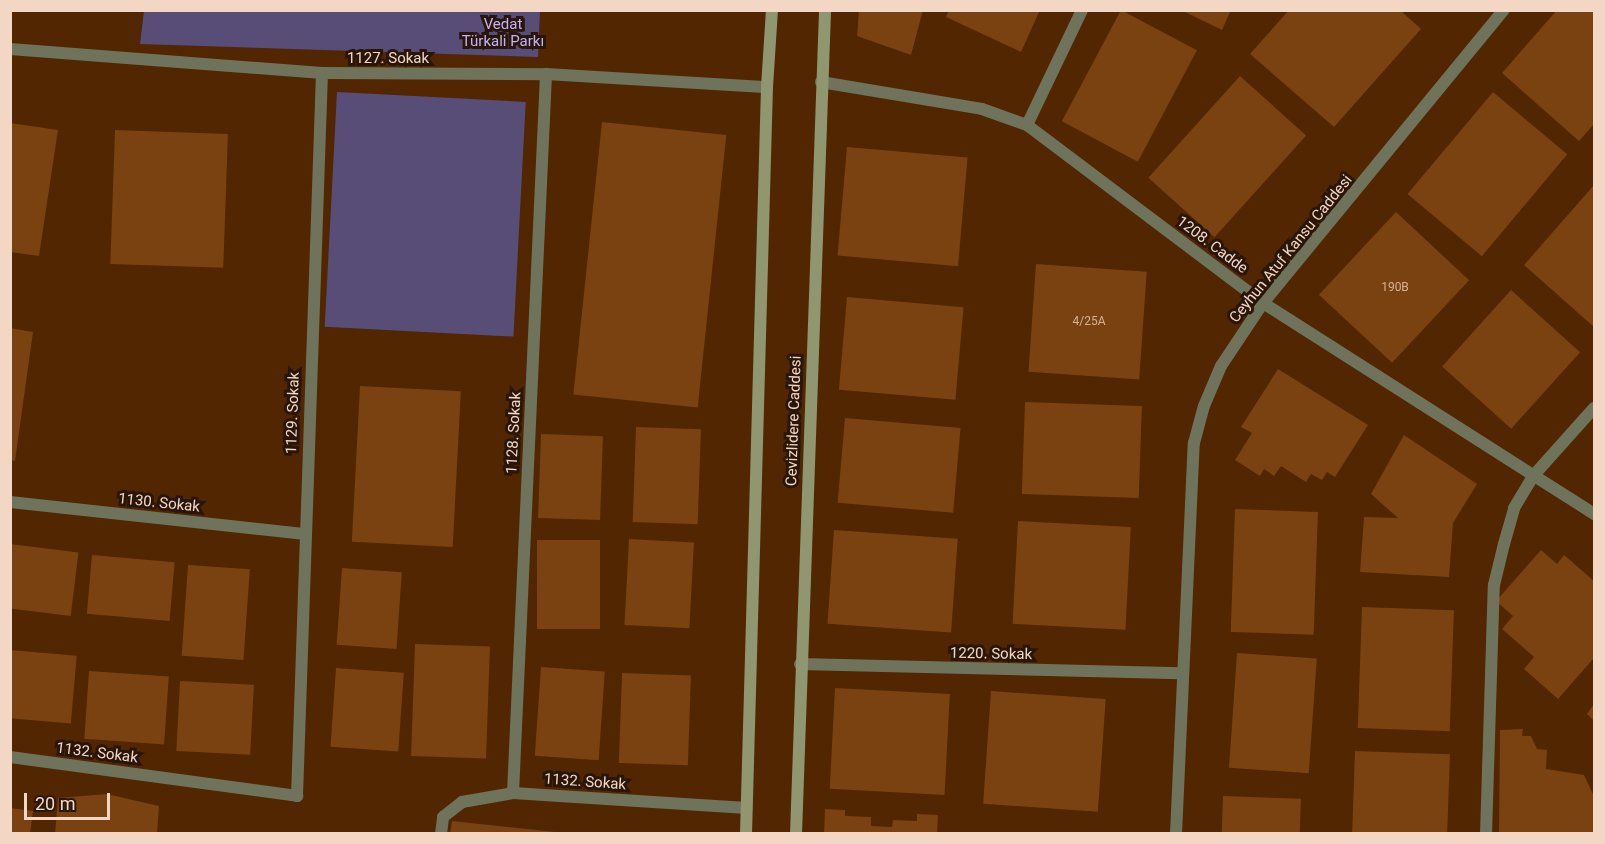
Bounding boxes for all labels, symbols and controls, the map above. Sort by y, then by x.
park label: Vedat Türkali Parkı [462,15,544,50]
street label: 1127. Sokak [347,50,429,68]
street label: Ceyhun Atuf Kansu Caddesi [1226,172,1356,326]
street label: 1208. Cadde [1173,212,1251,278]
house number: 190B [1381,281,1409,295]
house number: 4/25A [1072,315,1106,329]
street label: Cevizlidere Caddesi [783,355,805,487]
street label: 1129. Sokak [283,372,303,454]
street label: 1128. Sokak [503,391,525,475]
street label: 1130. Sokak [117,490,201,516]
street label: 1220. Sokak [950,644,1032,664]
street label: 1132. Sokak [55,739,139,767]
street label: 1132. Sokak [543,770,627,794]
scale bar [27,781,112,819]
text: 20 m [35,793,75,814]

